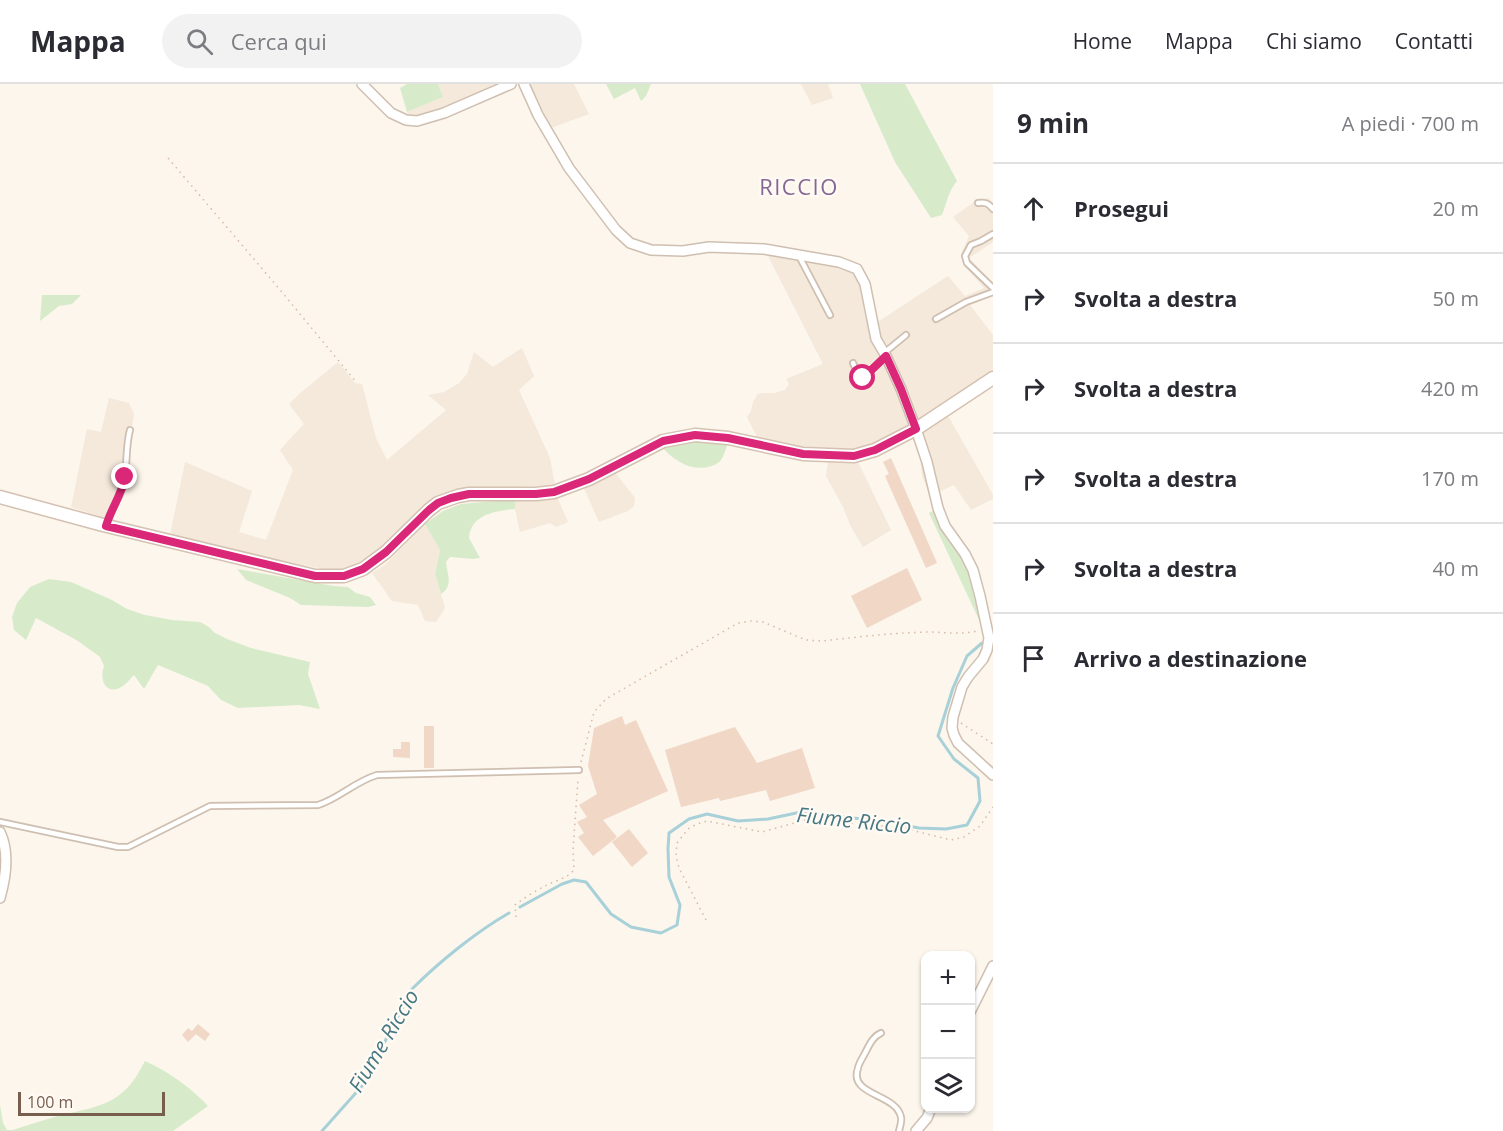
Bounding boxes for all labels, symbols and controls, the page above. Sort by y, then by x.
search box [162,14,582,68]
text: Mappa [30,22,126,60]
icon: search [183,25,216,58]
text: Cerca qui [231,26,327,56]
text: Home [1073,27,1132,55]
text: Mappa [1165,27,1233,55]
text: Chi siamo [1266,27,1362,55]
text: Contatti [1395,27,1473,55]
text: 9 min [1017,105,1089,141]
text: A piedi · 700 m [1342,110,1479,137]
district label: RICCIO [759,171,839,201]
icon: ahead [1017,192,1050,225]
text: Prosegui [1074,193,1169,223]
text: 20 m [1432,195,1479,222]
icon: right [1017,282,1050,315]
text: Svolta a destra [1074,283,1237,313]
text: 50 m [1432,285,1479,312]
route start [849,364,875,390]
icon: right [1017,372,1050,405]
text: Svolta a destra [1074,373,1237,403]
text: 420 m [1421,375,1479,402]
icon: right [1017,462,1050,495]
route end [111,463,137,489]
text: Svolta a destra [1074,463,1237,493]
text: 170 m [1421,465,1479,492]
icon: right [1017,552,1050,585]
text: Svolta a destra [1074,553,1237,583]
text: 40 m [1432,555,1479,582]
icon: arrive [1017,642,1050,675]
text: Arrivo a destinazione [1074,643,1307,673]
water label: Fiume Riccio [795,800,913,840]
map controls [921,951,975,1113]
button: + [921,951,975,1005]
water label: Fiume Riccio [341,984,425,1097]
button: − [921,1005,975,1059]
button: layers [921,1059,975,1113]
scale bar [18,1089,165,1116]
text: 100 m [27,1091,73,1113]

